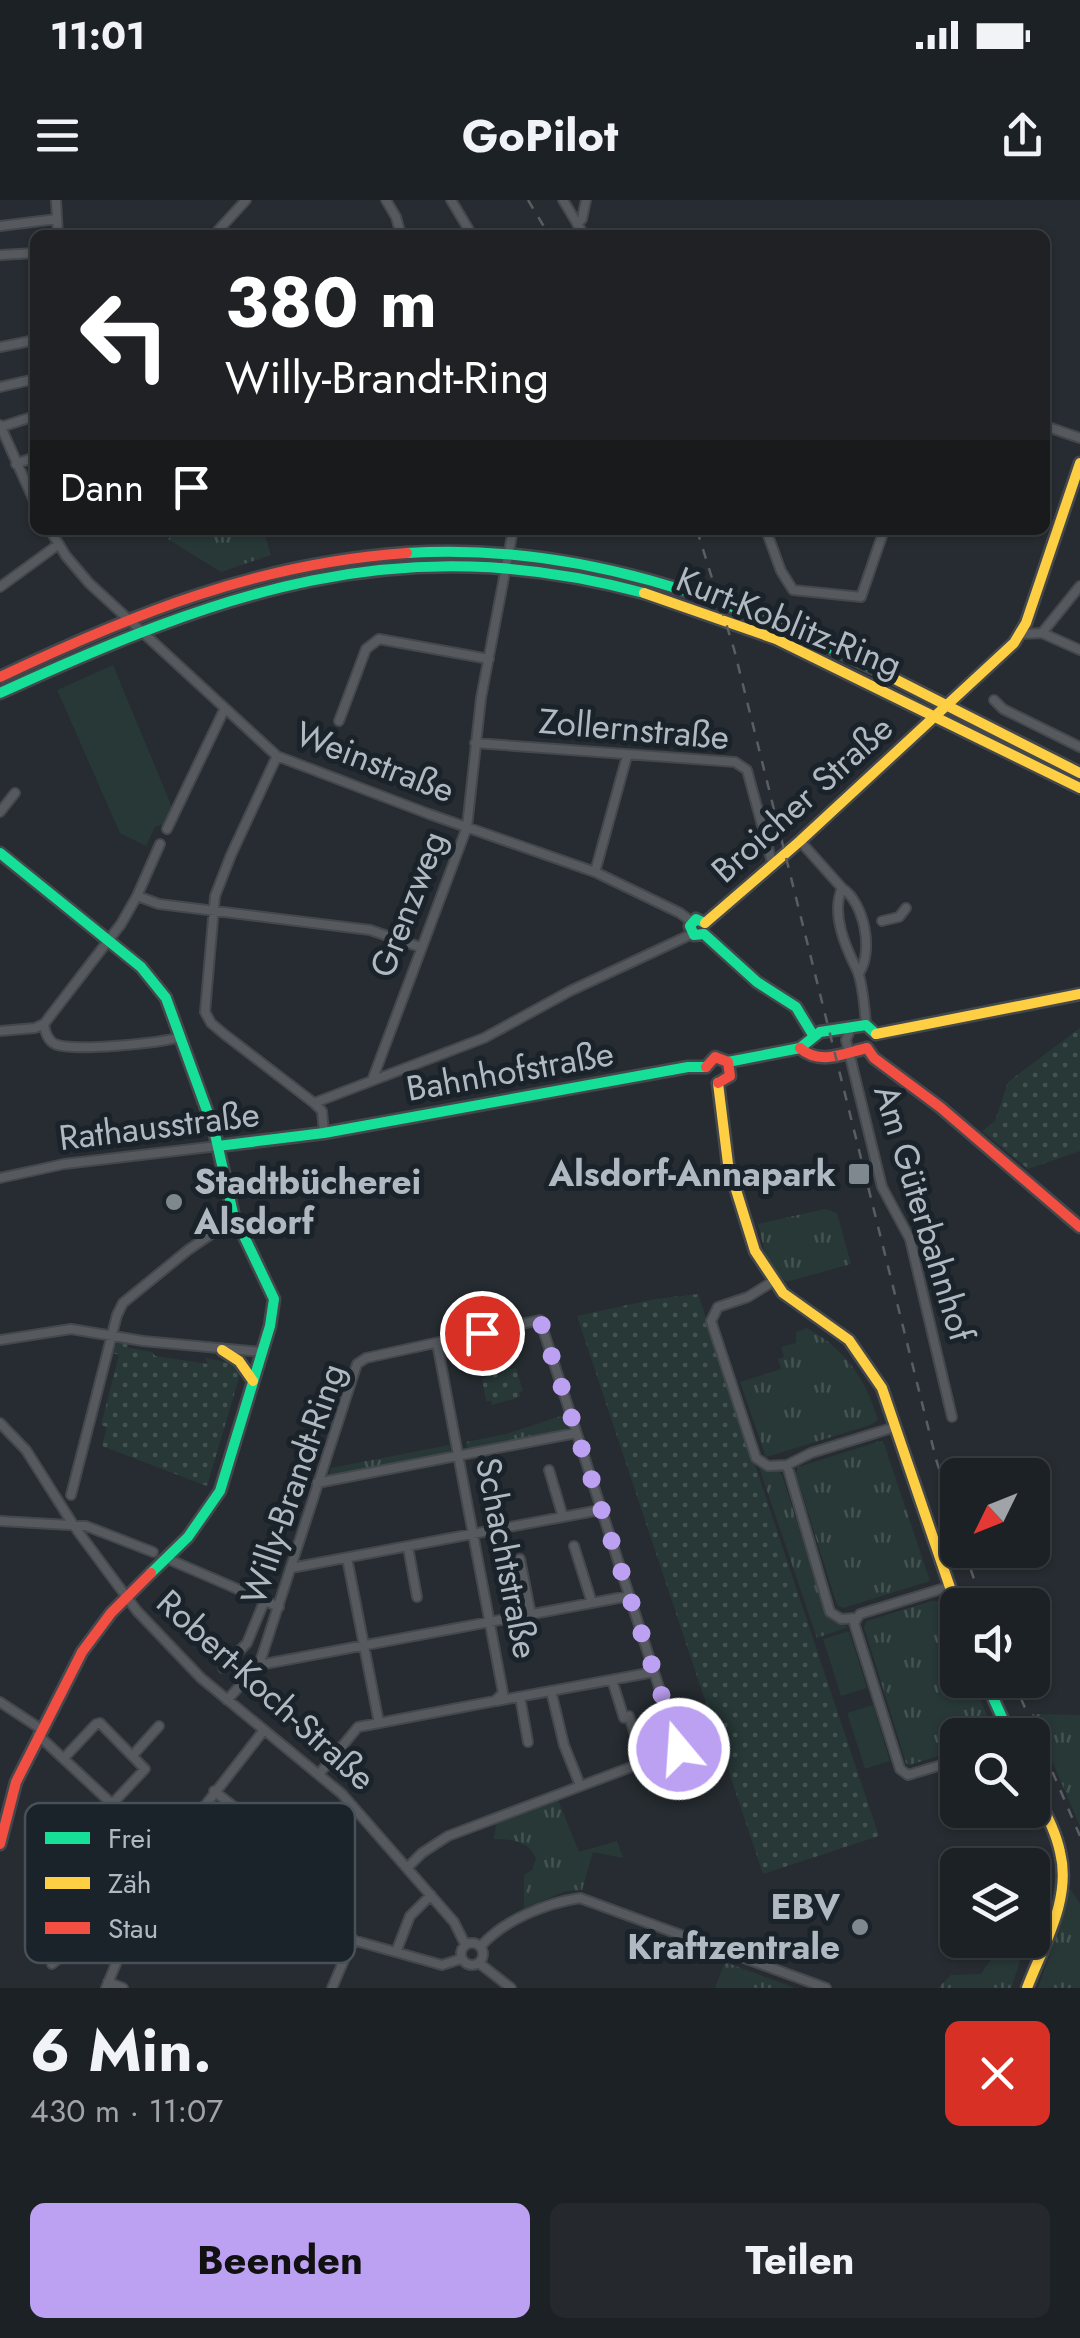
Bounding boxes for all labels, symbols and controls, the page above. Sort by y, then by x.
text: 11:01 [50,8,145,63]
text: GoPilot [462,103,618,168]
icon: menu [30,108,85,163]
icon: share [995,108,1050,163]
text: 380 m [225,252,437,353]
icon: left [60,270,190,400]
text: Willy-Brandt-Ring [225,345,549,410]
text: Dann [60,460,144,515]
icon: arrive [164,460,219,515]
street label: Kurt-Koblitz-Ring [669,554,909,690]
street label: Zollernstraße [537,696,731,762]
street label: Broicher Straße [700,704,904,894]
street label: Weinstraße [288,709,462,815]
street label: Grenzweg [357,824,459,984]
street label: Bahnhofstraße [402,1028,618,1114]
street label: Am Güterbahnhof [861,1079,987,1348]
street label: Rathausstraße [56,1089,262,1163]
place label: Alsdorf-Annapark [548,1149,836,1199]
place label: Stadtbücherei Alsdorf [193,1157,421,1247]
marker: Alsdorf-Annapark [846,1161,872,1187]
marker: Stadtbücherei Alsdorf [163,1191,185,1213]
pin [440,1291,525,1376]
icon: arrive [455,1306,510,1361]
street label: Willy-Brandt-Ring [228,1357,358,1611]
street label: Schachtstraße [463,1453,551,1663]
north arrow [940,1458,1050,1568]
map controls [940,1458,1050,1958]
street label: Robert-Koch-Straße [146,1578,386,1802]
button: sound [940,1588,1050,1698]
position arrow [627,1697,731,1801]
button: search [940,1718,1050,1828]
legend [25,1803,355,1963]
text: Frei [108,1818,152,1859]
button: layers [940,1848,1050,1958]
text: Zäh [108,1863,152,1904]
place label: EBV Kraftzentrale [627,1882,840,1972]
text: Stau [108,1908,158,1949]
marker: EBV Kraftzentrale [849,1916,871,1938]
text: 6 Min. [30,2007,212,2094]
button: close [945,2021,1050,2126]
text: 430 m · 11:07 [30,2088,223,2134]
button: Beenden [30,2203,530,2318]
button: Teilen [550,2203,1050,2318]

